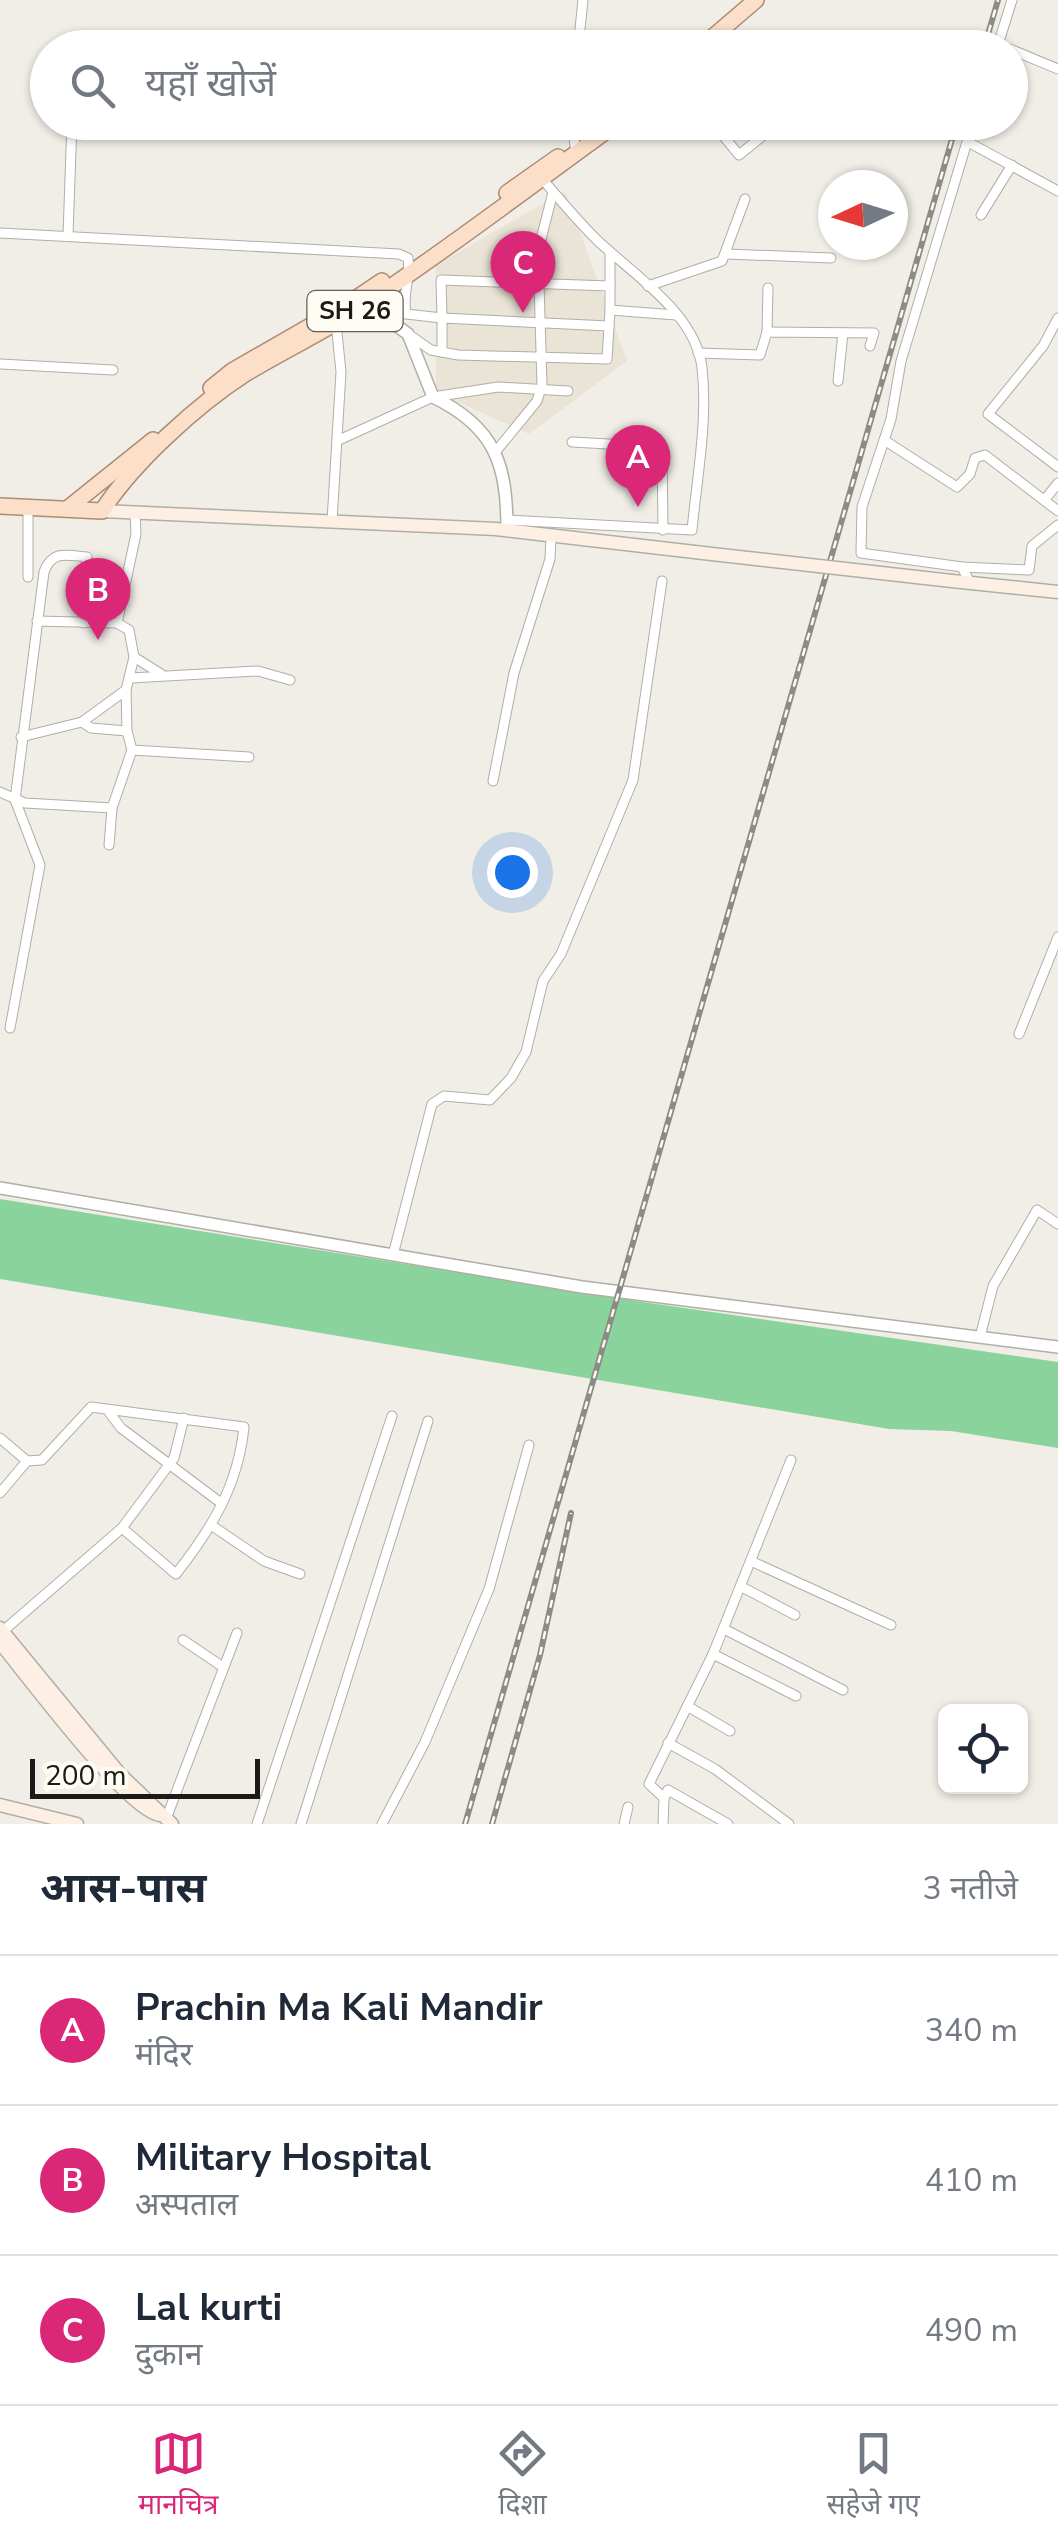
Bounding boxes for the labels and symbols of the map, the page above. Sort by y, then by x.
north arrow [818,170,908,260]
pin: C [490,230,556,313]
road number: SH 26 [308,291,402,331]
pin: A [606,424,670,507]
pin: B [66,558,130,640]
your location [487,847,538,898]
scale bar [30,1754,260,1798]

